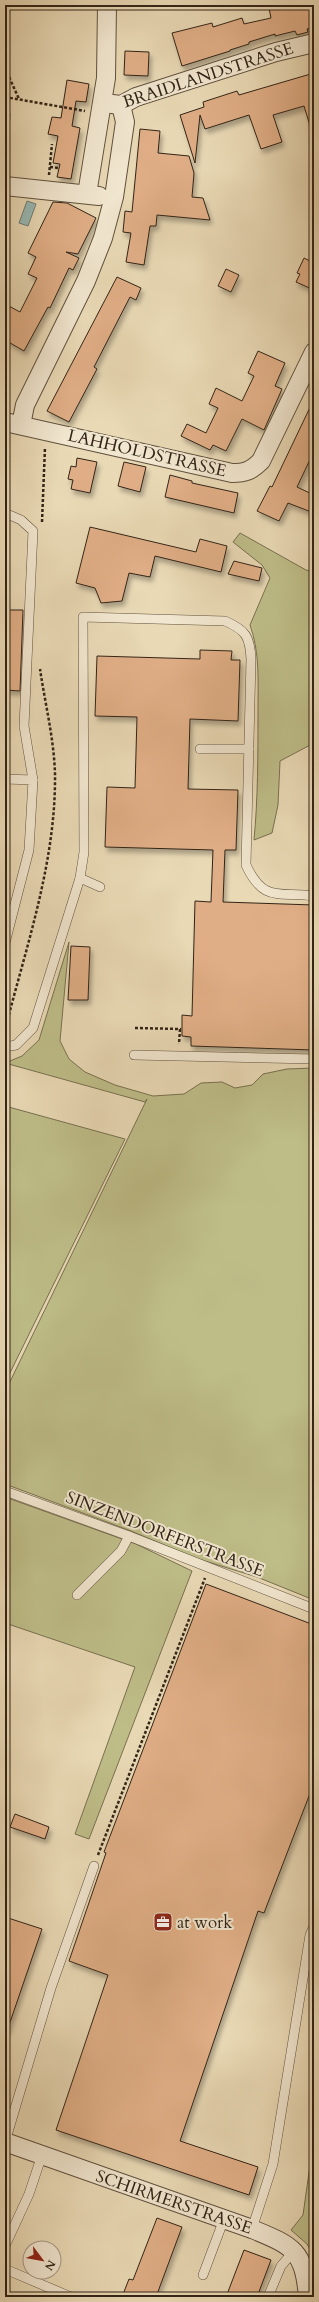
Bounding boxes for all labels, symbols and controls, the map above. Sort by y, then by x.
street label: BRAIDLANDSTRASSE [120,37,296,113]
street label: LAHHOLDSTRASSE [65,424,229,482]
street label: SINZENDORFERSTRASSE [63,1486,267,1582]
office icon: at work [152,1911,174,1933]
place label: at work [177,1911,233,1934]
street label: SCHIRMERSTRASSE [93,2164,255,2240]
north arrow [22,2240,62,2280]
text: N [41,2257,59,2273]

